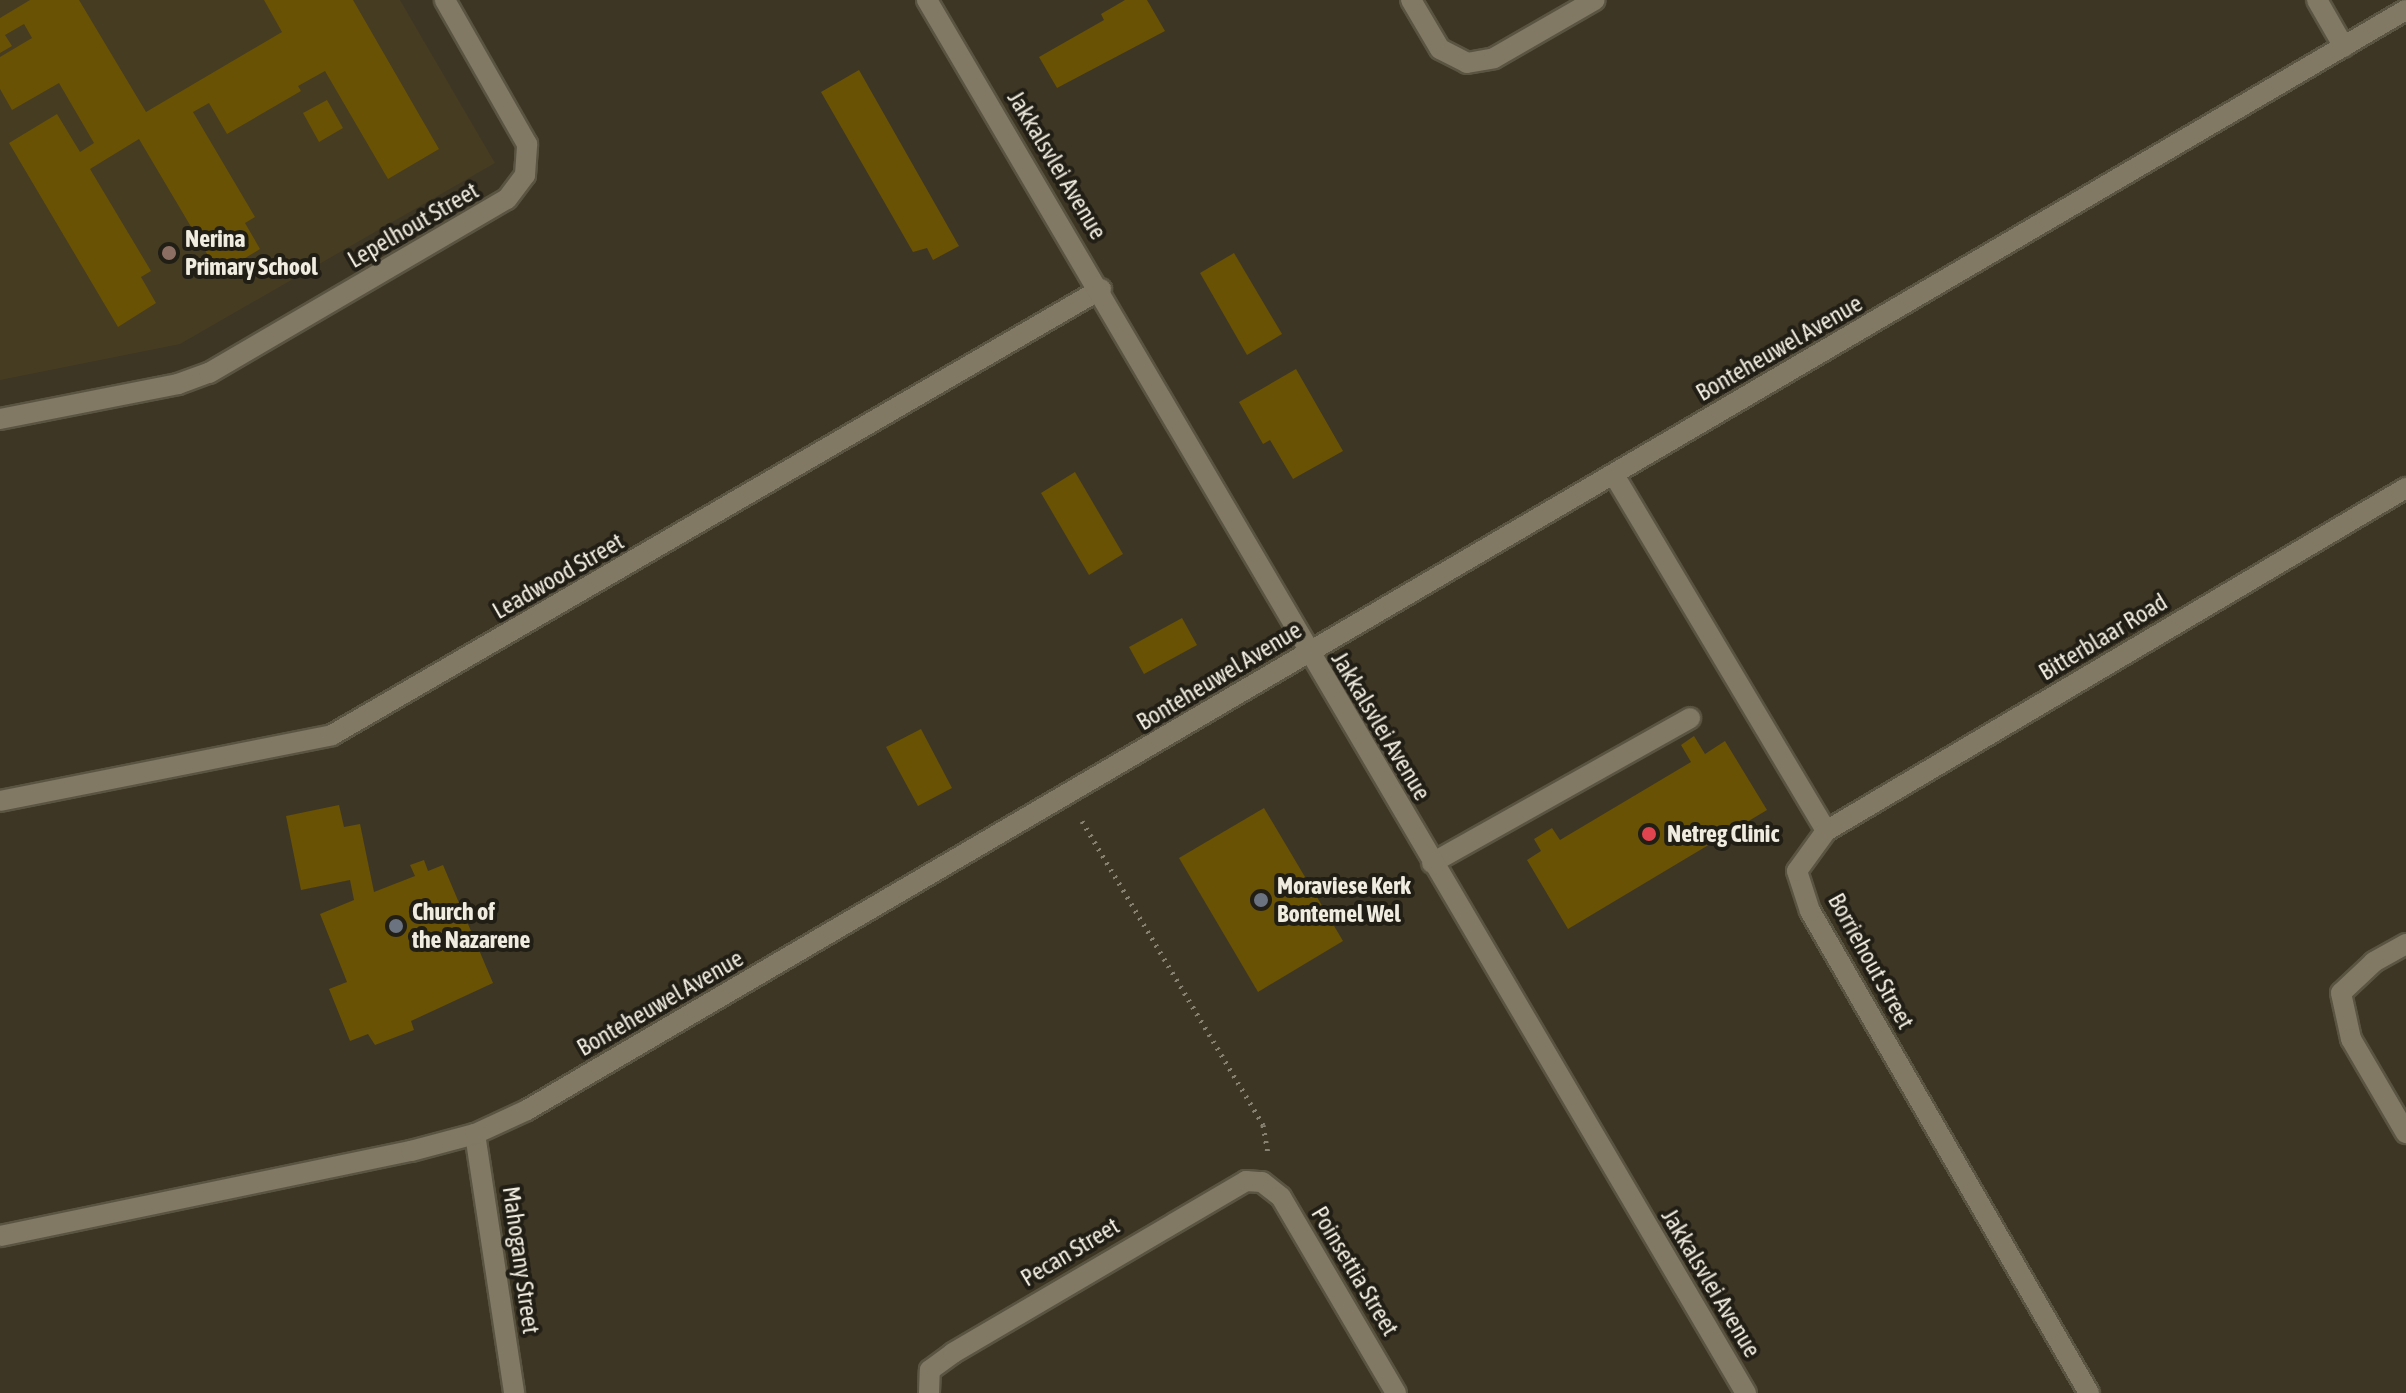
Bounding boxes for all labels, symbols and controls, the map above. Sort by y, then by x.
street label: Jakkalsvlei Avenue [1001,86,1113,244]
street label: Lepelhout Street [343,176,483,274]
place label: Nerina Primary School [185,225,318,281]
marker: Nerina Primary School [160,244,178,262]
street label: Bonteheuwel Avenue [1691,289,1867,407]
street label: Leadwood Street [487,527,629,625]
street label: Bitterblaar Road [2034,587,2172,687]
street label: Bonteheuwel Avenue [1131,615,1307,737]
street label: Jakkalsvlei Avenue [1325,647,1437,805]
place label: Netreg Clinic [1667,820,1779,848]
marker: Netreg Clinic [1638,823,1660,845]
place label: Moraviese Kerk Bontemel Wel [1277,872,1411,928]
street label: Borriehout Street [1822,888,1920,1034]
marker: Moraviese Kerk Bontemel Wel [1252,891,1270,909]
place label: Church of the Nazarene [412,898,530,954]
marker: Church of the Nazarene [387,917,405,935]
street label: Bonteheuwel Avenue [572,944,748,1062]
street label: Mahogany Street [496,1184,546,1336]
street label: Poinsettia Street [1305,1201,1405,1341]
street label: Jakkalsvlei Avenue [1655,1204,1767,1362]
street label: Pecan Street [1015,1211,1125,1293]

